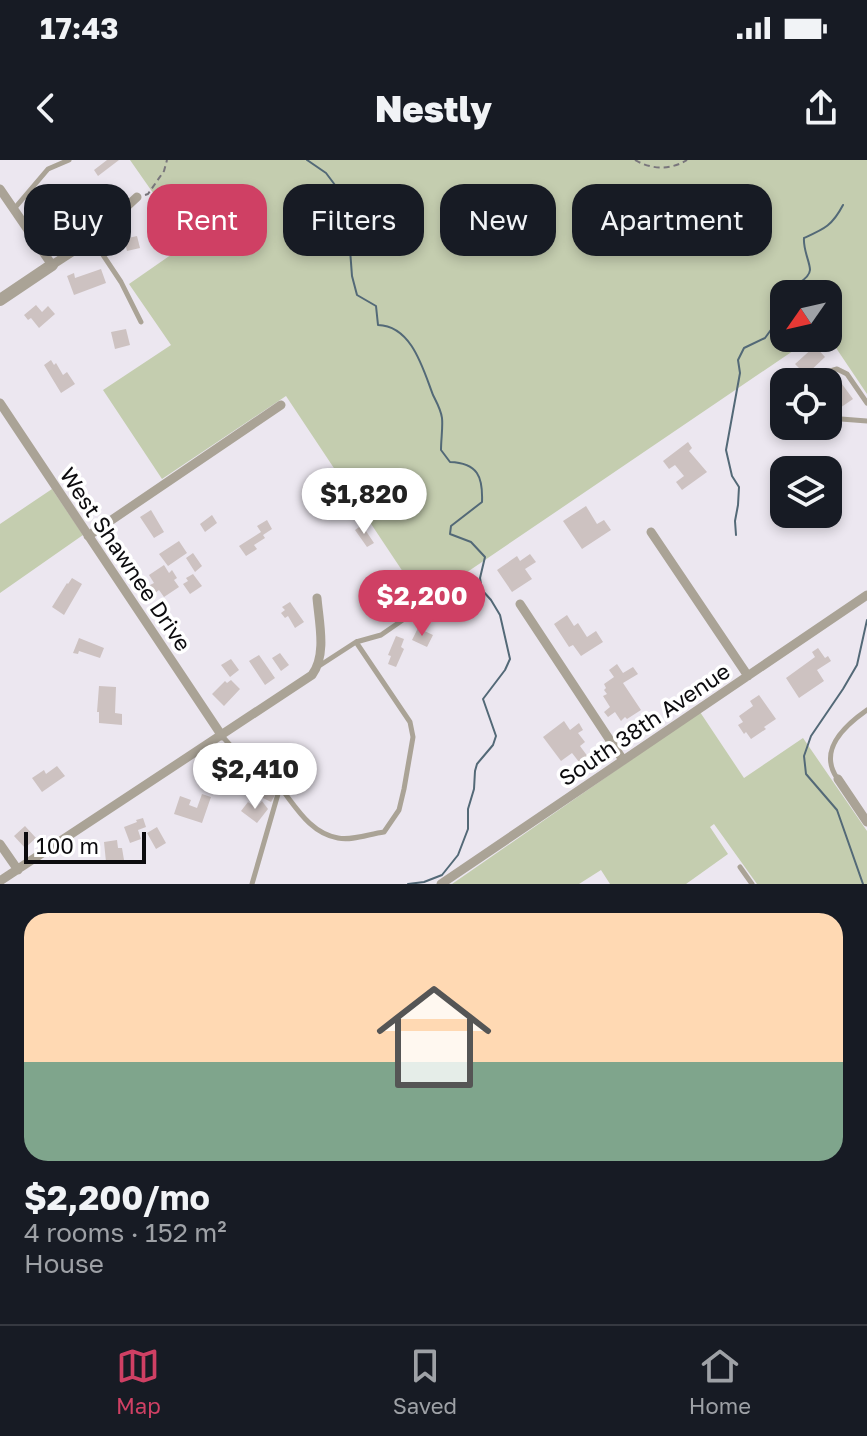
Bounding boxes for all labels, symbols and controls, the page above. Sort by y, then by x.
text: 17:43 [40,10,118,46]
icon: back [24,86,68,130]
icon: share [799,86,843,130]
text: Nestly [375,87,492,130]
chip: Buy [24,184,131,256]
chip: Rent [147,184,267,256]
chip: Filters [283,184,424,256]
chip: New [440,184,556,256]
chip: Apartment [572,184,772,256]
north arrow [770,280,842,352]
map controls [770,280,842,528]
button: locate [770,368,842,440]
button: layers [770,456,842,528]
street label: West Shawnee Drive [55,462,197,656]
pin: $1,820 [299,468,429,536]
text: $1,820 [320,478,408,509]
pin: $2,200 [357,570,487,638]
text: $2,200 [376,580,468,611]
street label: South 38th Avenue [553,657,735,791]
pin: $2,410 [190,743,320,811]
text: $2,410 [211,753,299,784]
scale bar [24,828,146,864]
text: 100 m [36,832,99,859]
icon: home [362,965,506,1109]
text: $2,200/mo [24,1177,210,1217]
text: 4 rooms · 152 m² [24,1217,227,1248]
text: House [24,1248,104,1279]
tab: Map [116,1344,161,1419]
tab: Saved [393,1344,457,1419]
tab: Home [689,1344,751,1419]

